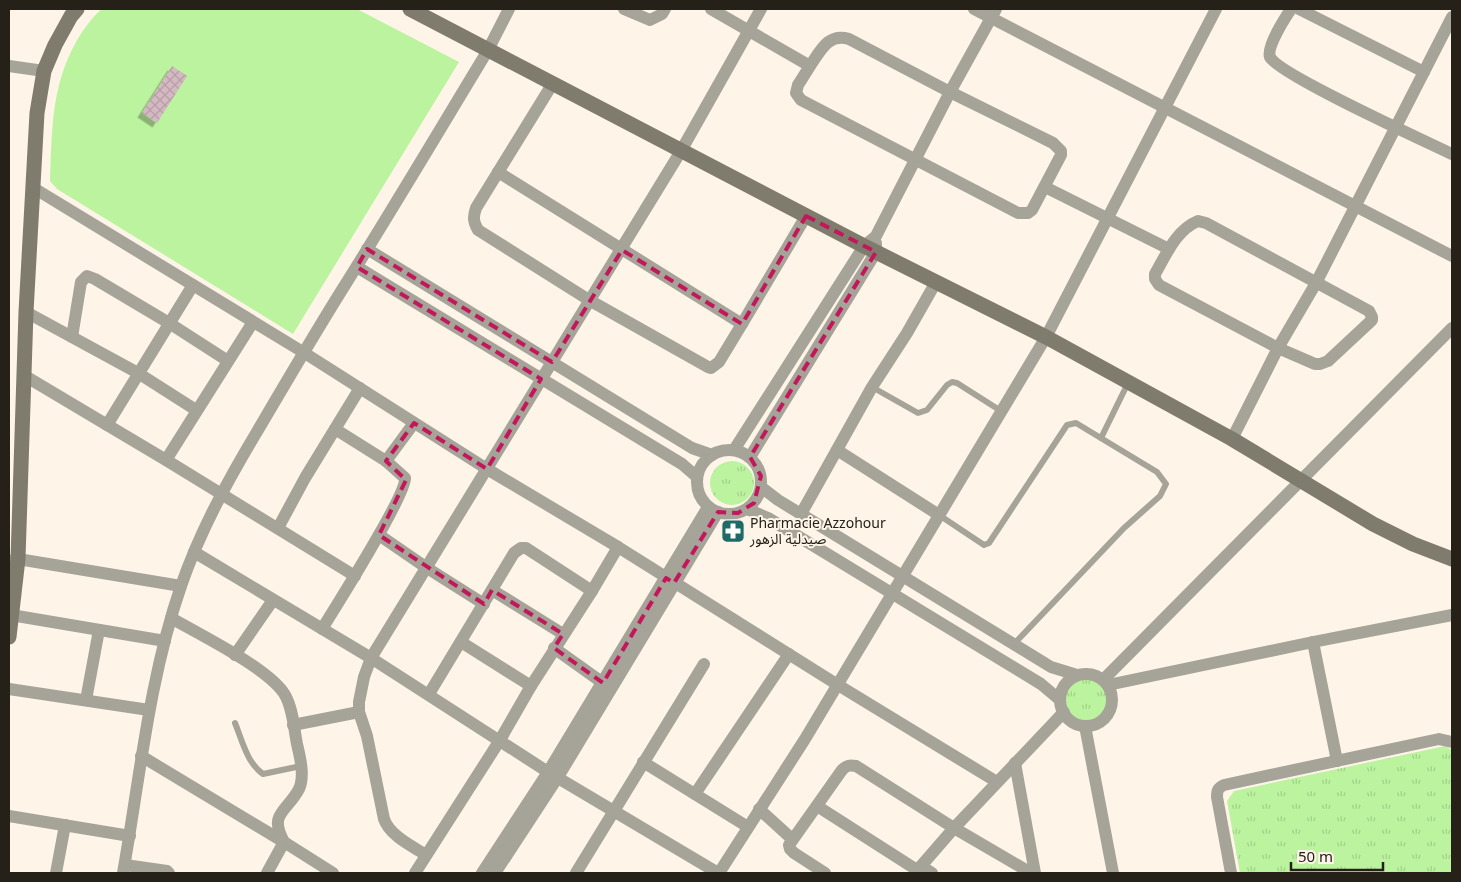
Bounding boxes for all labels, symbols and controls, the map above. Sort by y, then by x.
place label: Pharmacie Azzohour صيدلية الزهور [749,509,886,554]
pharmacy icon: Pharmacie Azzohour صيدلية الزهور [720,518,746,544]
scale bar [1291,840,1384,872]
text: 50 m [1298,841,1333,873]

